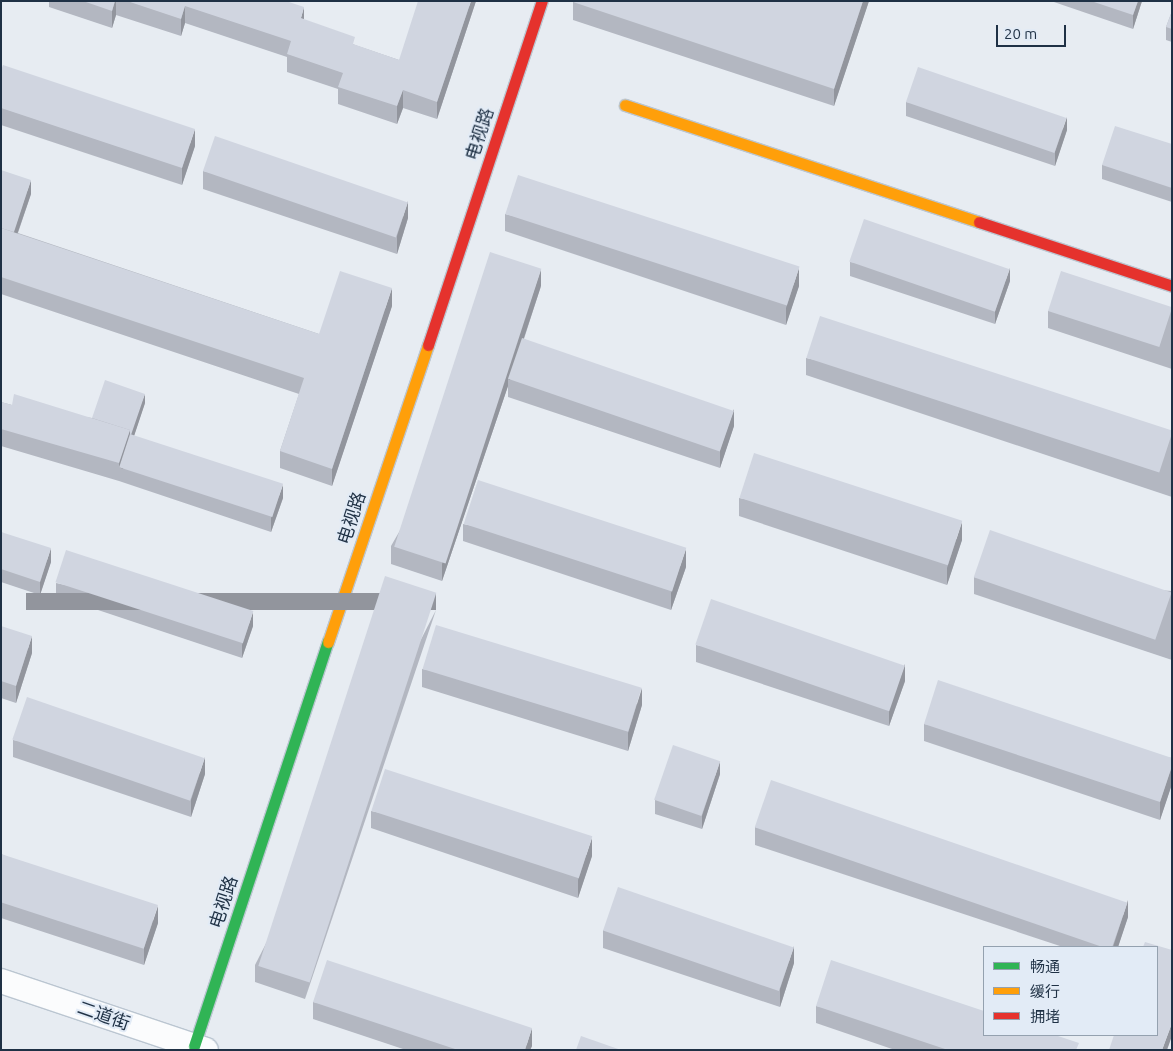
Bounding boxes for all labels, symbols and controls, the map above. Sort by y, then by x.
scale bar [998,15,1068,47]
text: 20 m [1004,25,1037,42]
street label: 电视路 [460,105,498,163]
street label: 电视路 [332,489,370,547]
street label: 电视路 [204,873,242,931]
legend [983,946,1158,1036]
text: 畅通 [1030,958,1060,975]
text: 缓行 [1030,983,1060,1000]
street label: 二道街 [75,996,133,1034]
text: 拥堵 [1030,1008,1060,1025]

